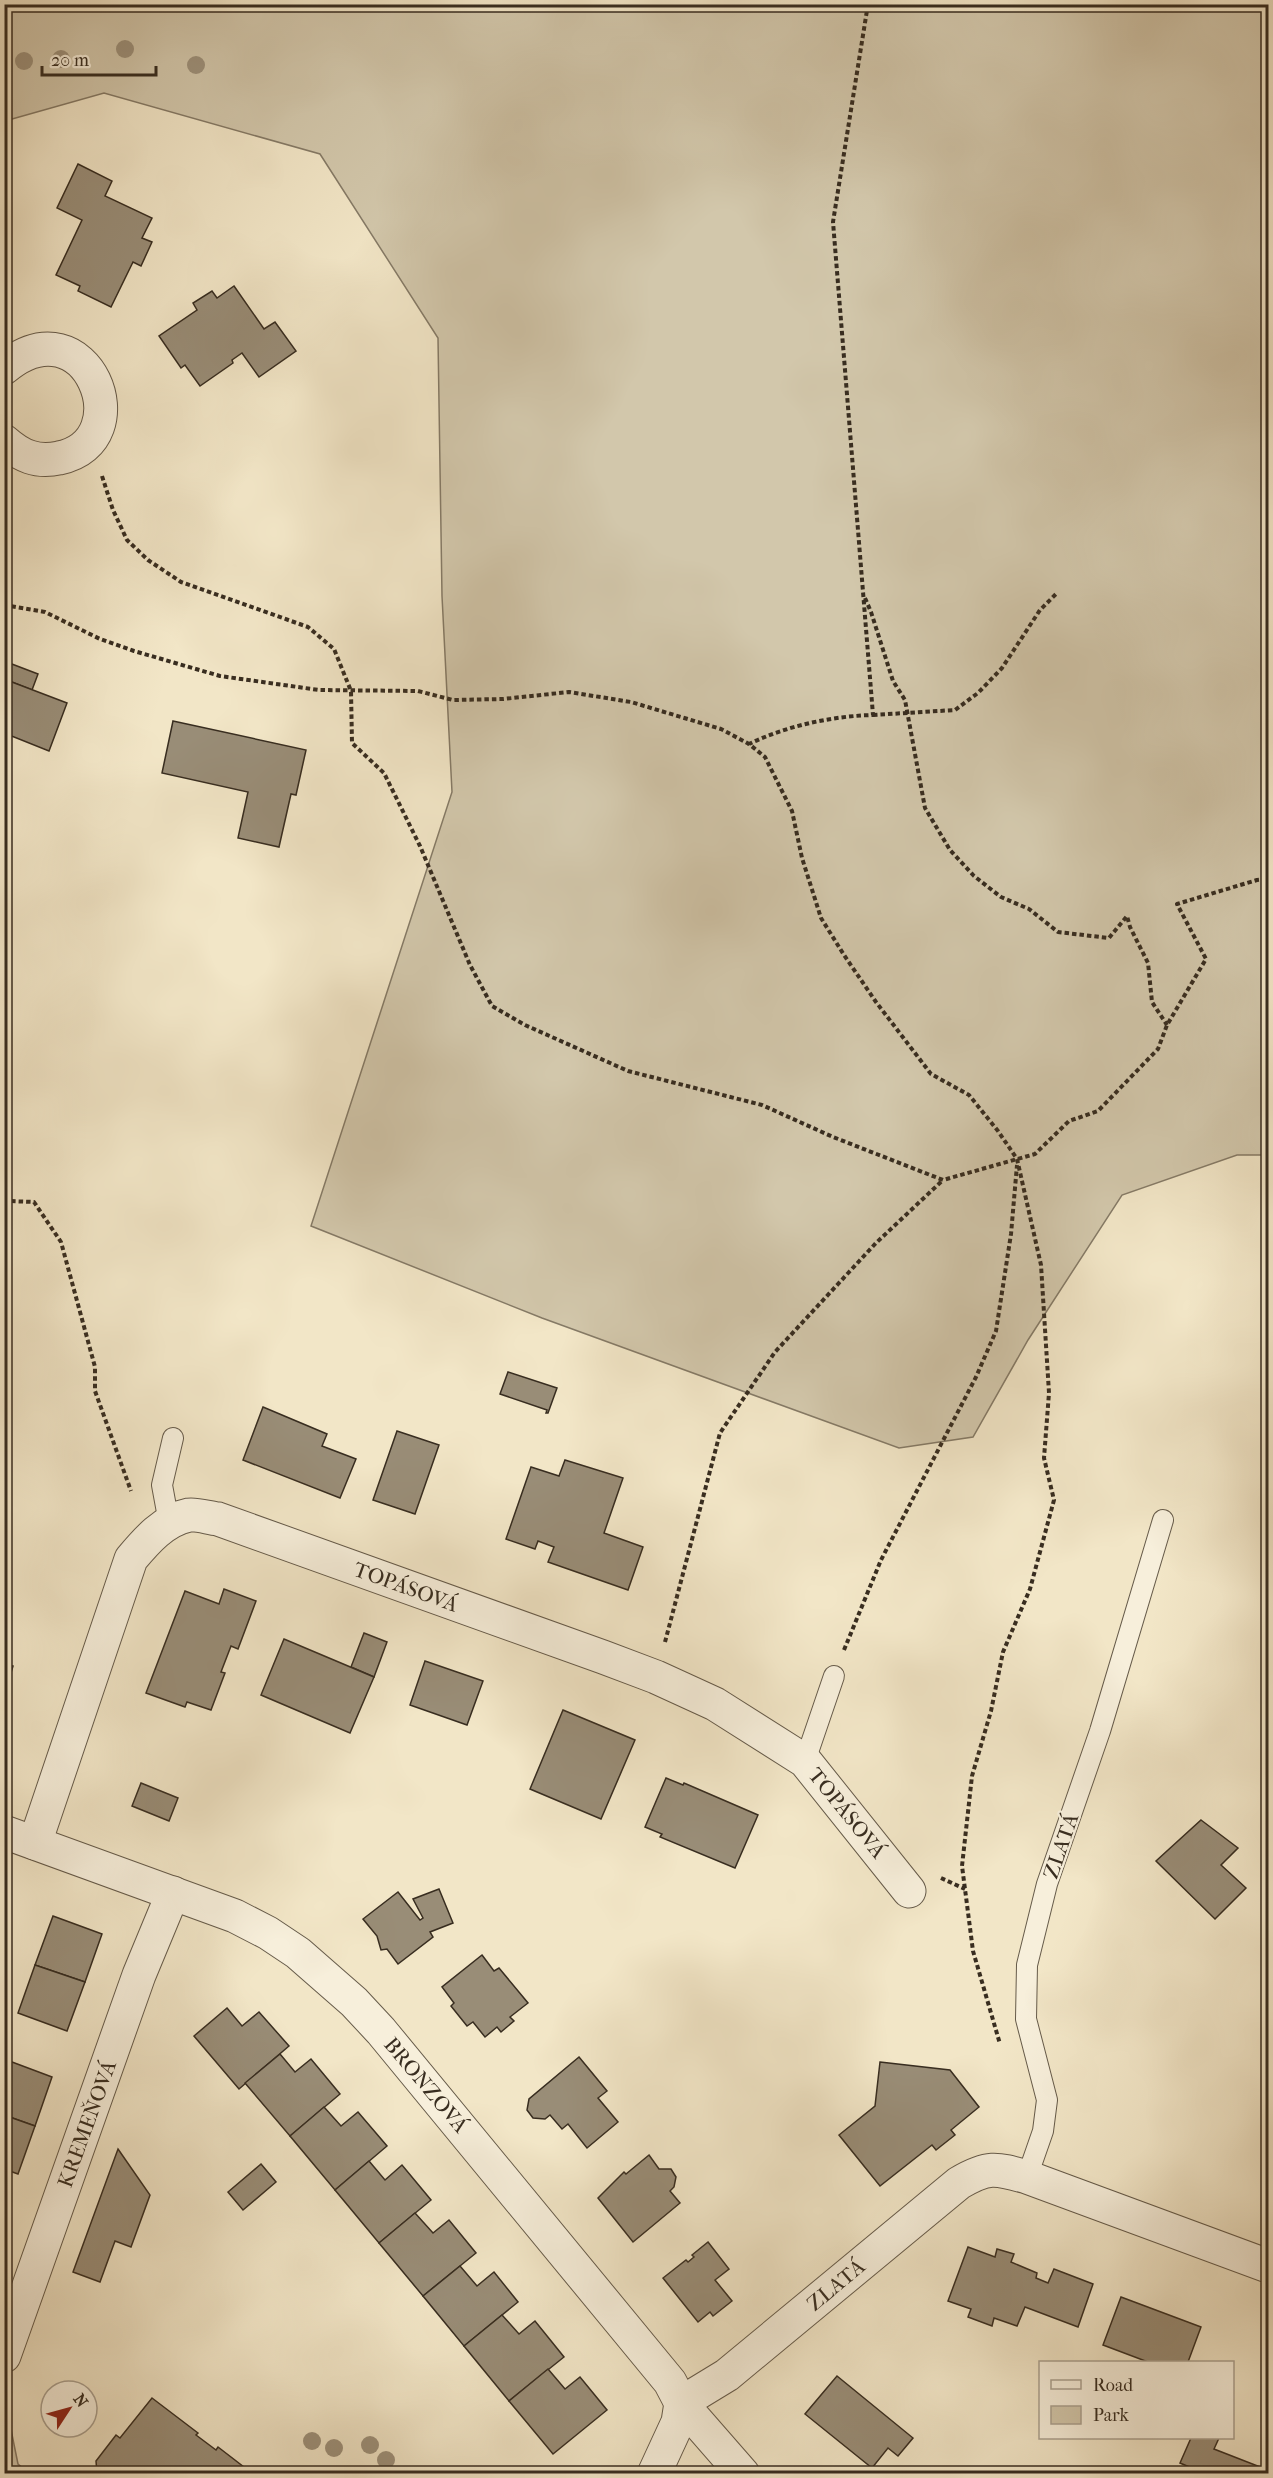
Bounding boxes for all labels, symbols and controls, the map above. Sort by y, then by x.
scale bar [42,39,156,77]
text: 20 m [51,50,89,71]
street label: TOPÁSOVÁ [351,1557,462,1617]
street label: TOPÁSOVÁ [803,1763,891,1863]
street label: ZLATÁ [1039,1810,1083,1882]
street label: BRONZOVÁ [379,2033,473,2138]
street label: KREMEŇOVÁ [53,2057,121,2191]
street label: ZLATÁ [802,2254,870,2316]
legend [1039,2361,1234,2439]
text: Road [1093,2375,1133,2396]
north arrow [39,2379,99,2439]
text: N [69,2390,92,2412]
text: Park [1093,2405,1130,2426]

